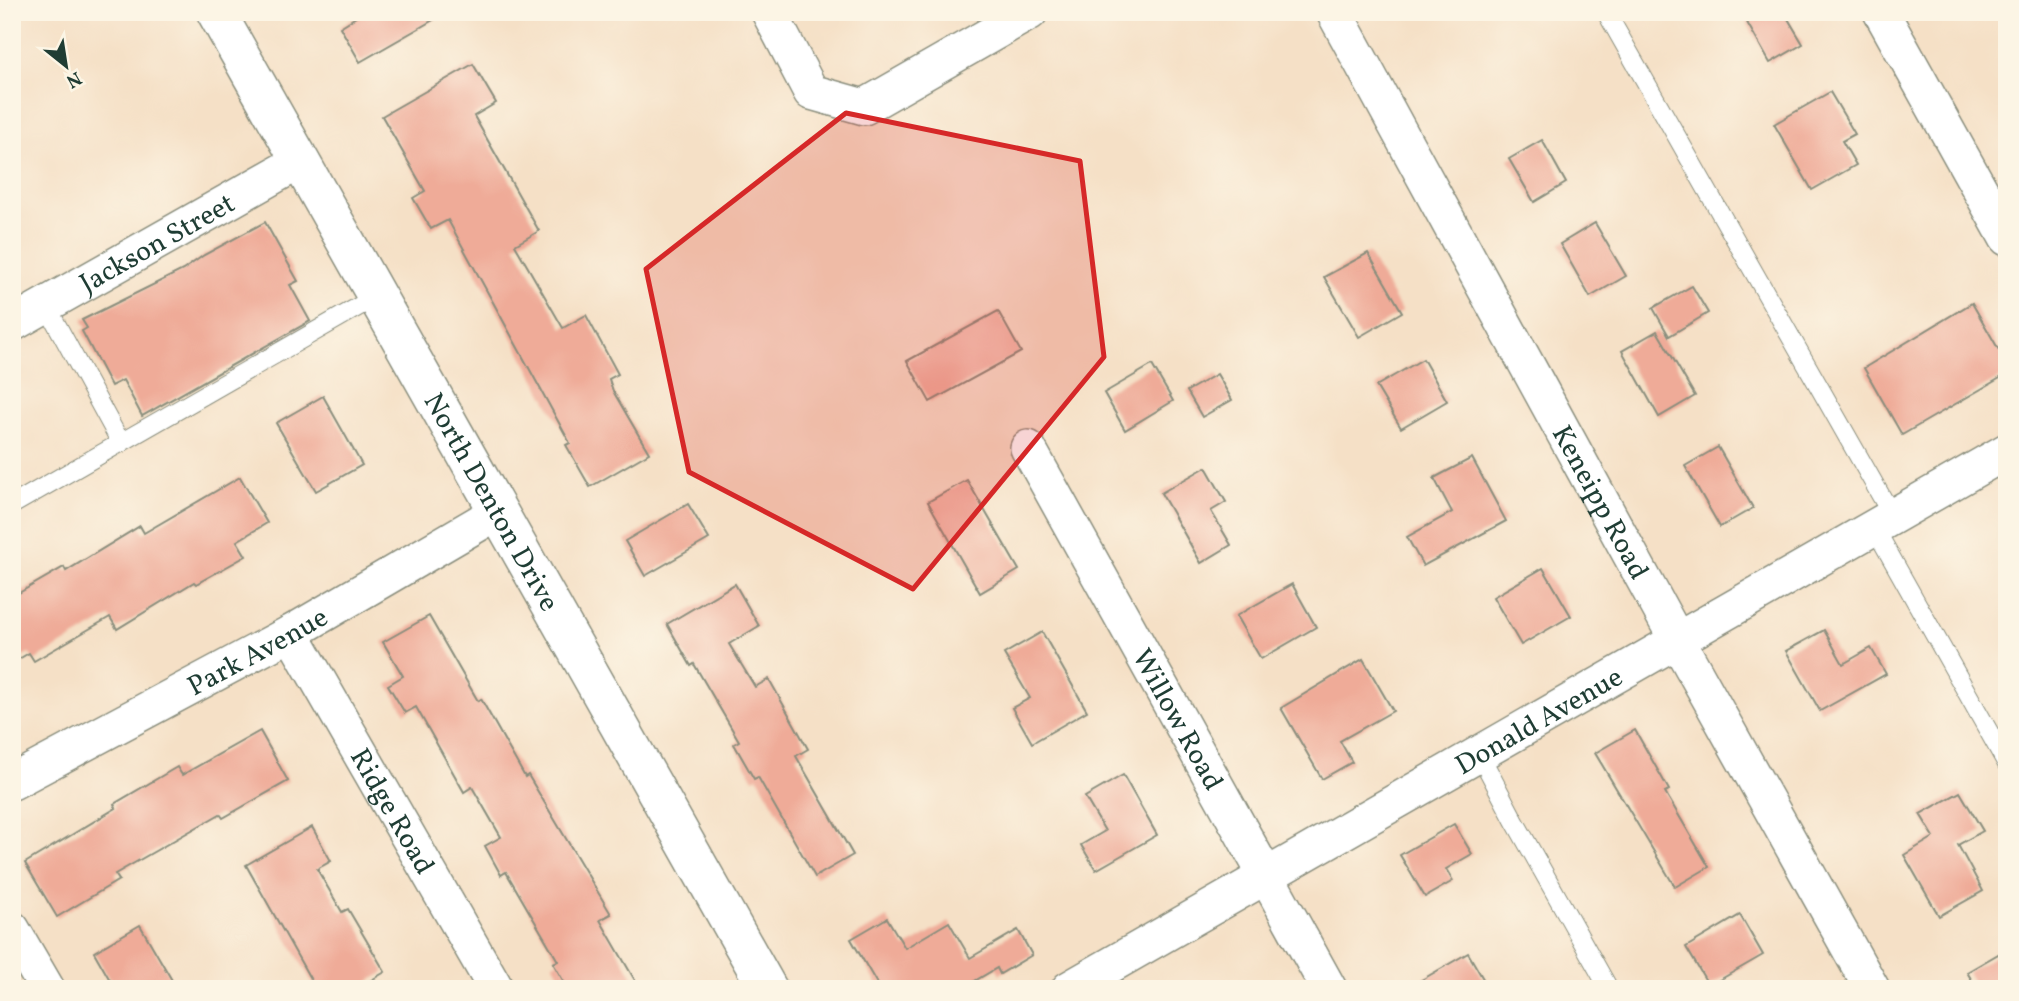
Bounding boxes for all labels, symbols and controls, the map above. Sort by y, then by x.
north arrow [32,32,102,102]
text: N [61,64,86,94]
street label: Jackson Street [73,185,243,304]
street label: North Denton Drive [413,386,568,619]
street label: Keneipp Road [1541,419,1657,587]
street label: Park Avenue [181,599,336,707]
street label: Willow Road [1121,642,1232,798]
street label: Donald Avenue [1449,658,1631,786]
street label: Ridge Road [339,742,443,882]

